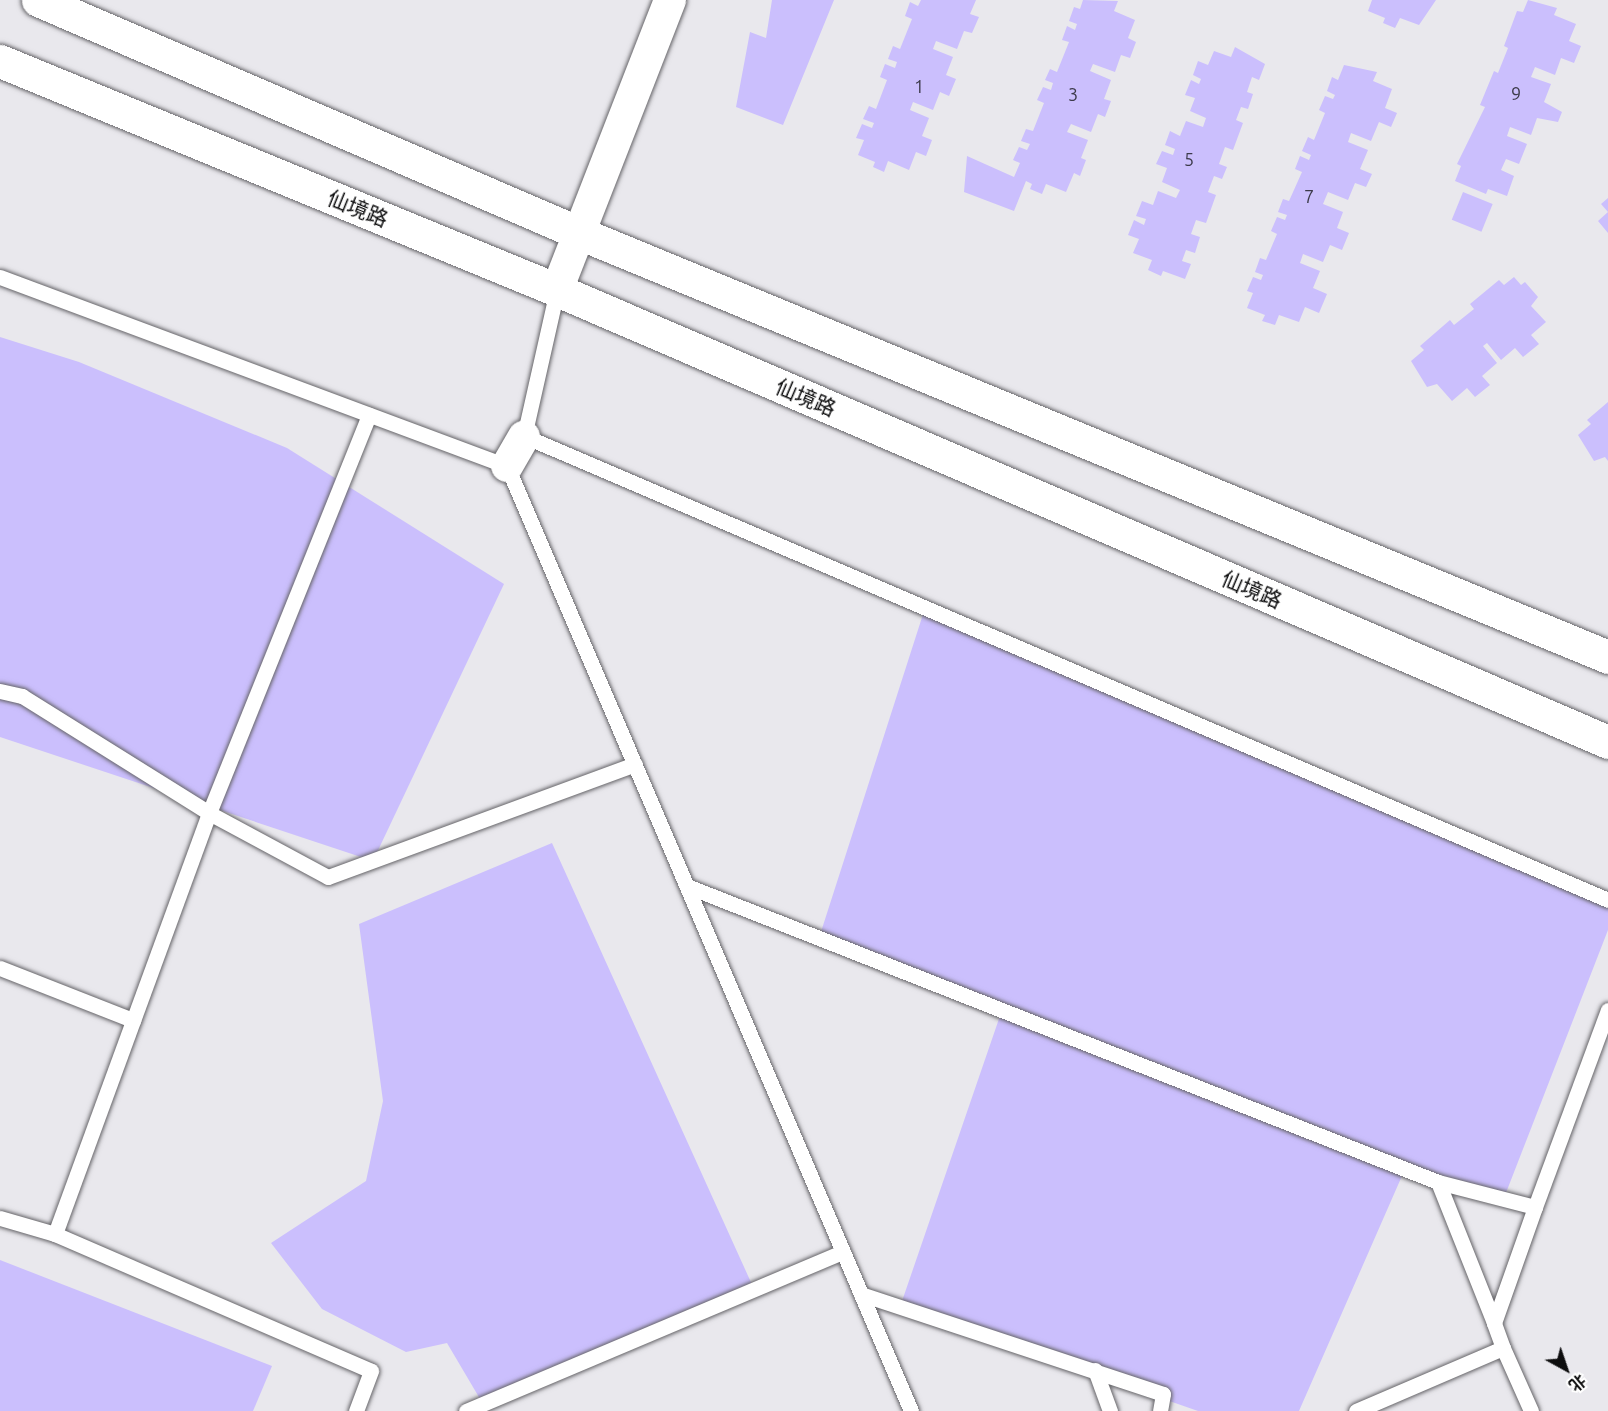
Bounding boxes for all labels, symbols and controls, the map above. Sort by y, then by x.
house number: 1 [914,75,924,97]
house number: 9 [1511,82,1521,104]
house number: 3 [1068,83,1078,105]
house number: 5 [1184,148,1194,170]
street label: 仙境路 [324,185,392,231]
house number: 7 [1304,185,1314,207]
street label: 仙境路 [772,373,840,421]
street label: 仙境路 [1218,565,1286,613]
north arrow [1536,1339,1596,1399]
text: 北 [1566,1371,1589,1395]

